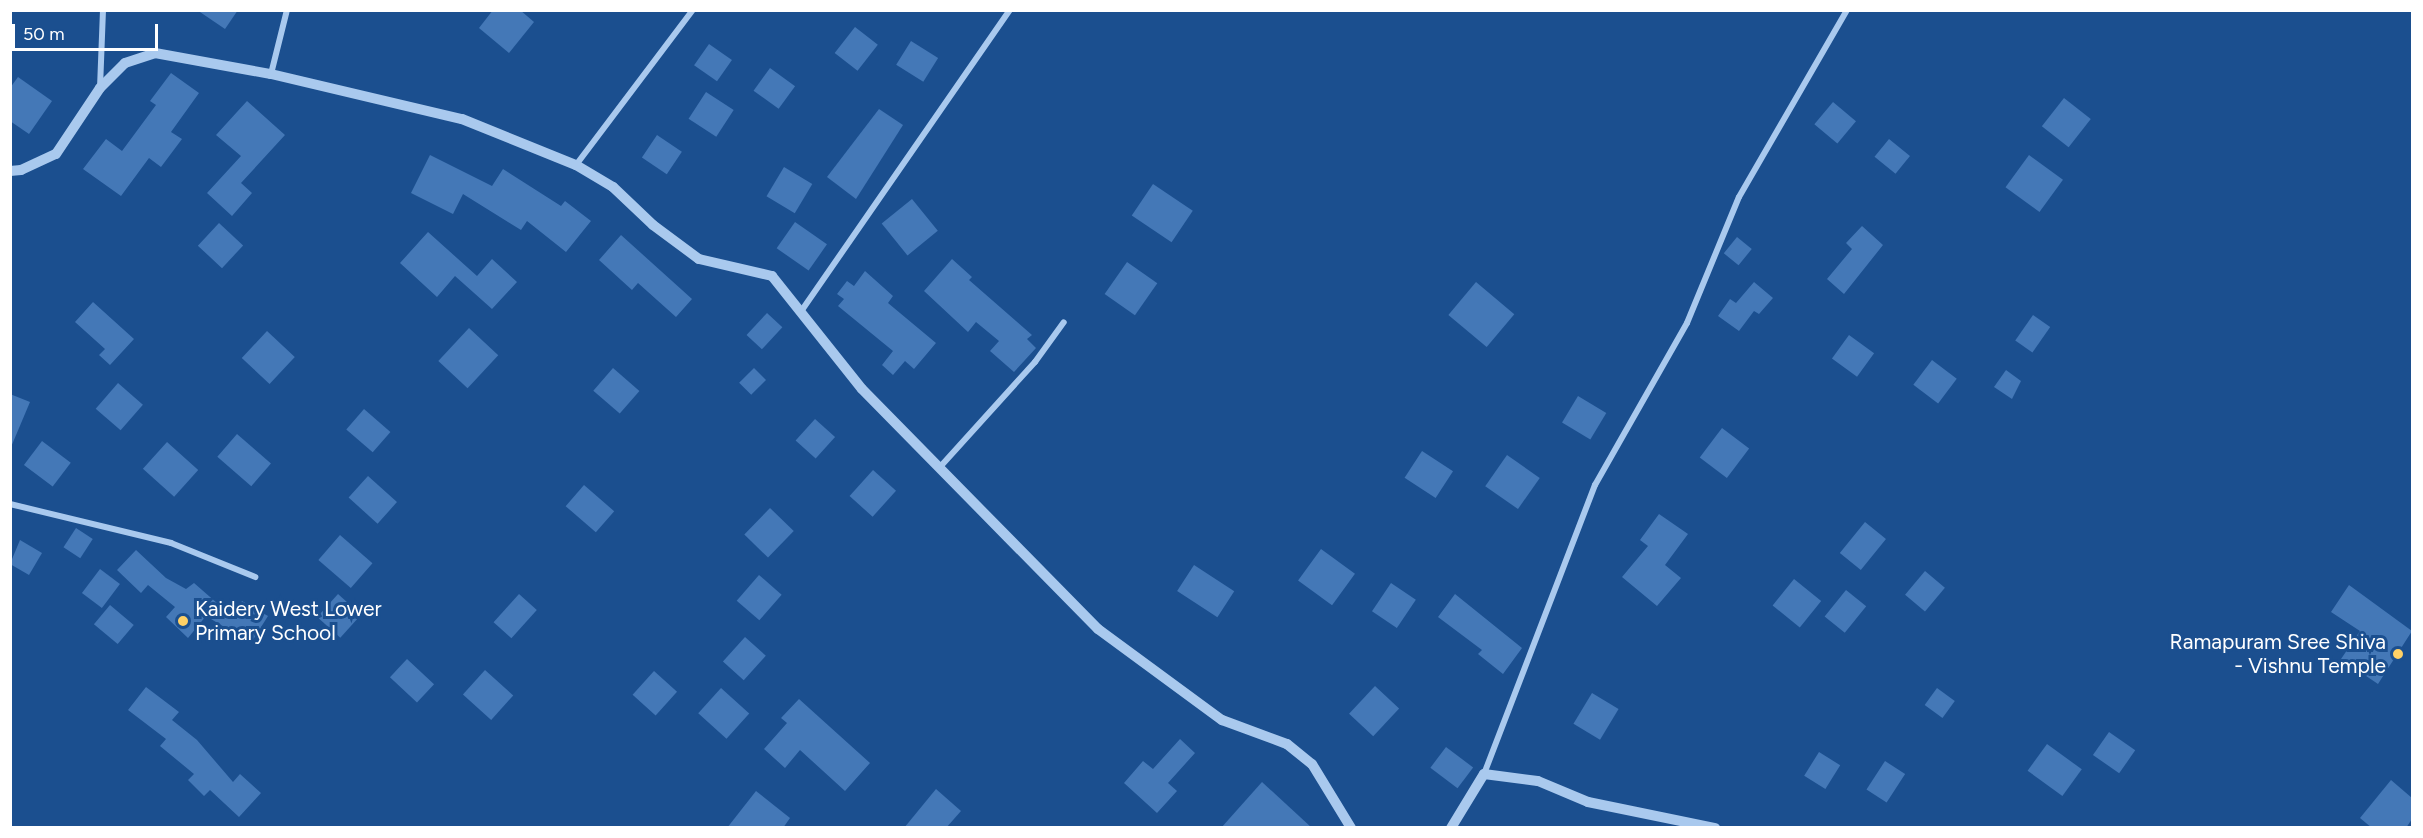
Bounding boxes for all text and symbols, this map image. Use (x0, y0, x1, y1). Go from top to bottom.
scale bar (15, 12, 160, 50)
text: 50 m (23, 23, 65, 45)
place label: Kaidery West Lower Primary School (195, 596, 382, 646)
marker: Kaidery West Lower Primary School (176, 614, 190, 628)
place label: Ramapuram Sree Shiva - Vishnu Temple (2170, 629, 2386, 679)
marker: Ramapuram Sree Shiva - Vishnu Temple (2391, 647, 2405, 661)

